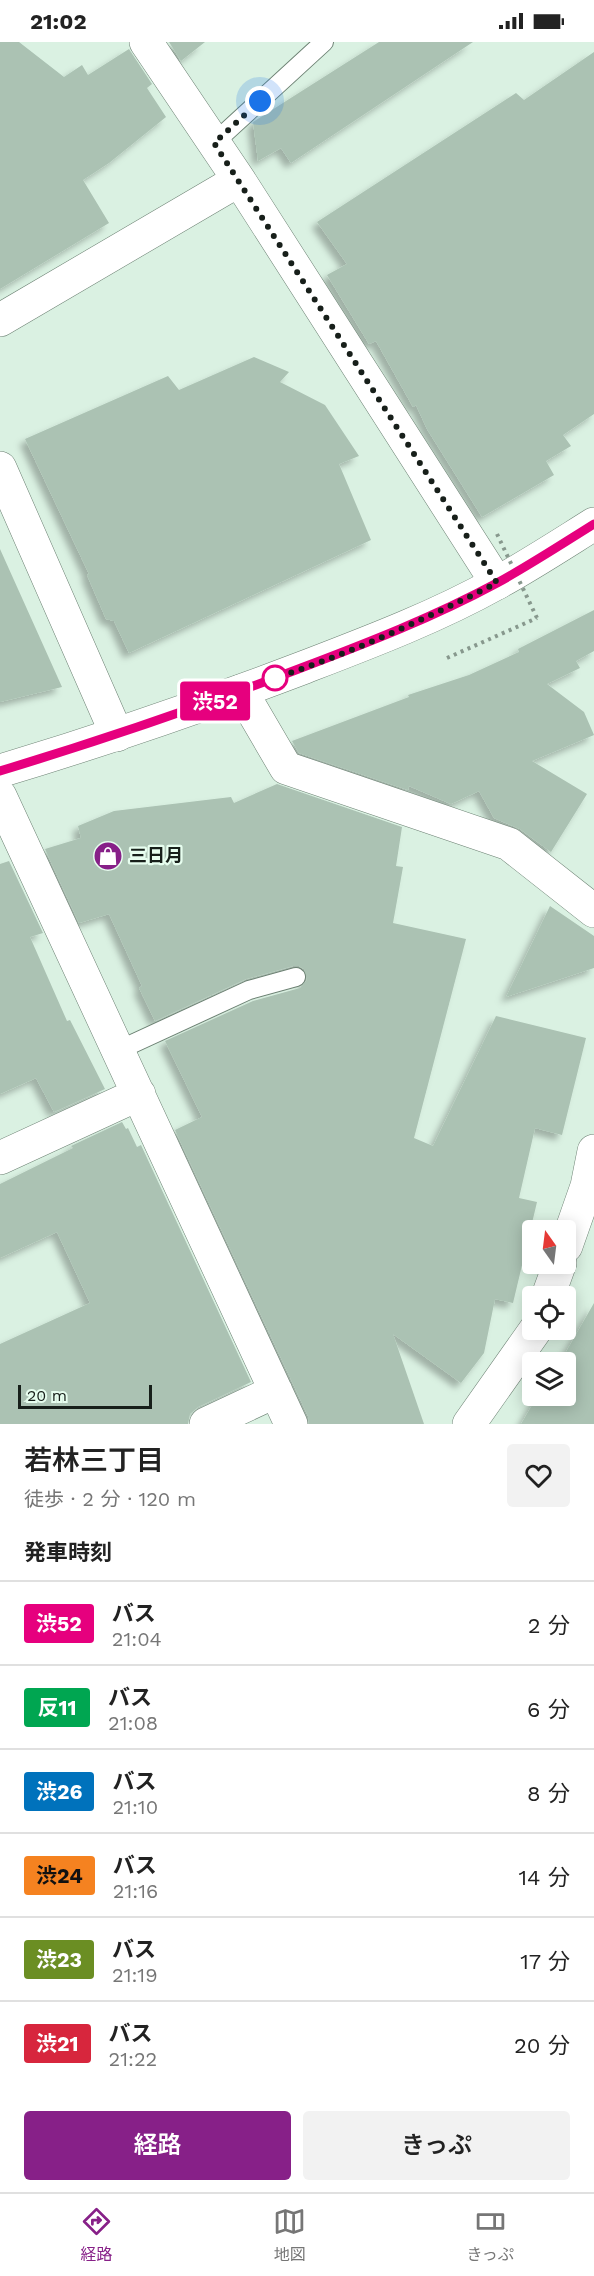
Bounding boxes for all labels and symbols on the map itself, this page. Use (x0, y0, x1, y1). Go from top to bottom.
your location (245, 86, 275, 116)
unlabelled marker (262, 665, 288, 691)
line badge: 渋52 (180, 682, 250, 720)
shop icon: 三日月 (92, 840, 124, 872)
place label: 三日月 (129, 845, 183, 866)
north arrow (522, 1220, 576, 1274)
scale bar (18, 1382, 152, 1410)

